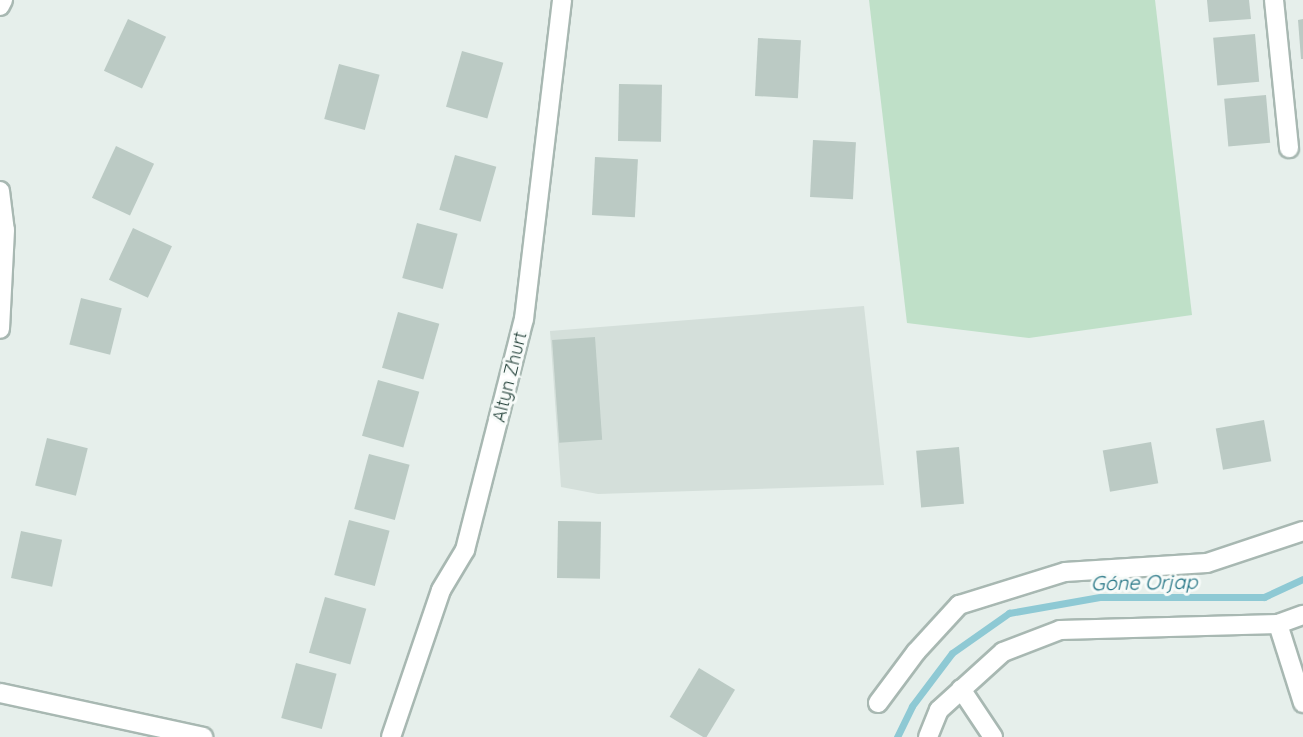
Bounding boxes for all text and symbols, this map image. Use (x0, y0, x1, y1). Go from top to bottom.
street label: Altyn Zhurt (488, 330, 532, 424)
water label: Góne Orjap (1090, 569, 1198, 595)

